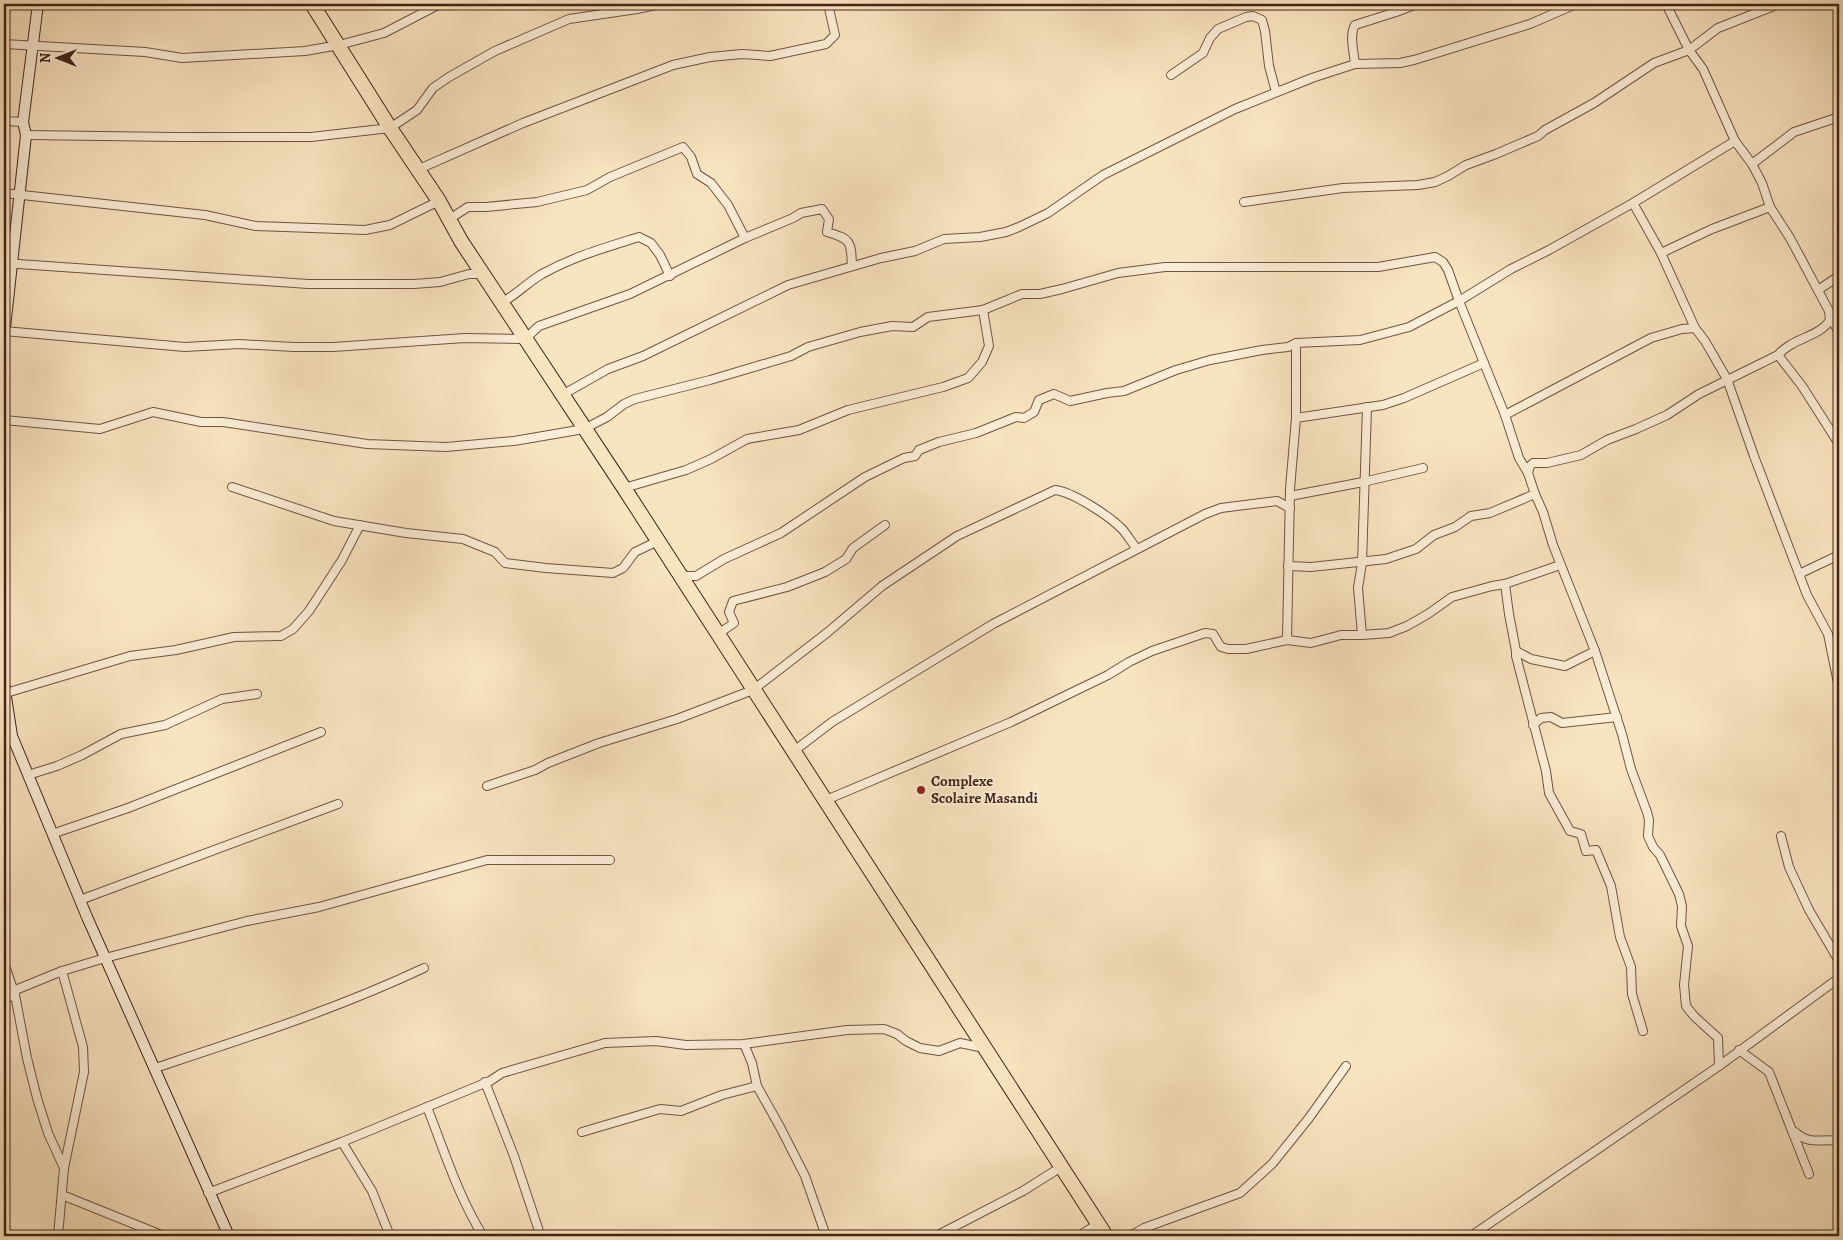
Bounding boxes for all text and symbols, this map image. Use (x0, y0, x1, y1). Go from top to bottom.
north arrow (32, 32, 82, 82)
text: N (36, 53, 55, 63)
place label: Complexe Scolaire Masandi (931, 771, 1039, 808)
marker: Complexe Scolaire Masandi (915, 784, 927, 796)

